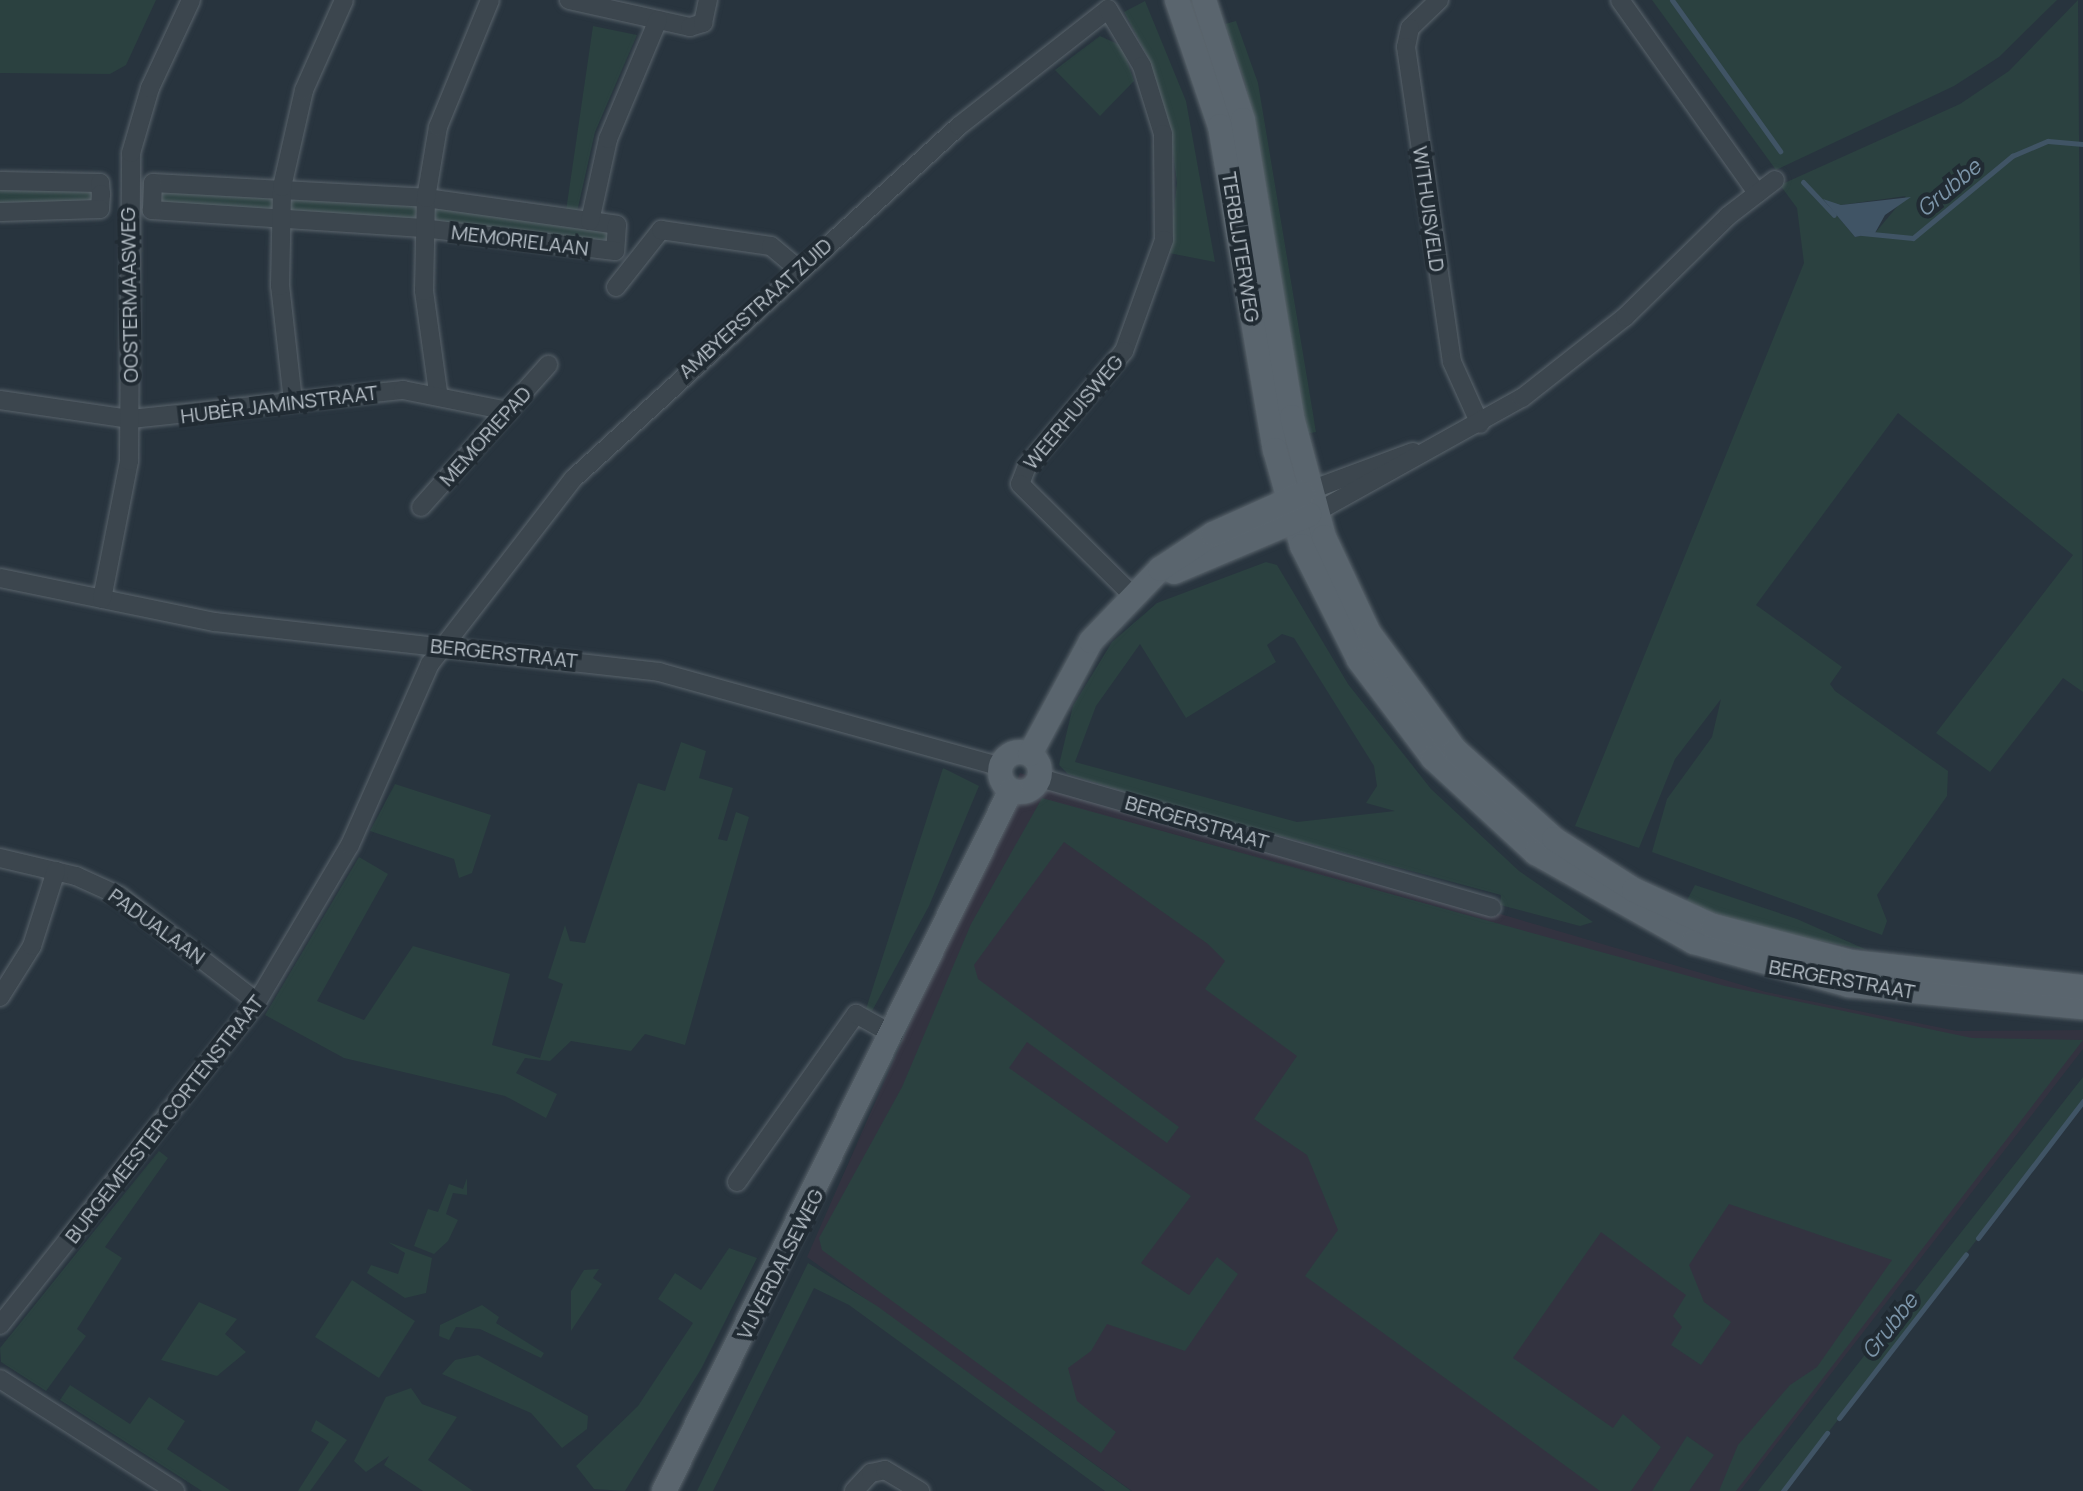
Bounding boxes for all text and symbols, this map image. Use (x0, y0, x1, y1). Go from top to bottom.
street label: WITHUISVELD (1408, 145, 1450, 273)
water label: Grubbe (1912, 154, 1986, 222)
street label: TERBLIJTERWEG (1217, 170, 1265, 324)
street label: OOSTERMAASWEG (115, 207, 143, 383)
street label: MEMORIELAAN (450, 220, 590, 260)
street label: AMBYERSTRAAT ZUID (673, 233, 837, 383)
street label: WEERHUISWEG (1018, 350, 1128, 474)
street label: HUBÈR JAMINSTRAAT (179, 380, 379, 428)
street label: MEMORIEPAD (434, 381, 536, 491)
street label: BERGERSTRAAT (429, 633, 579, 673)
street label: BERGERSTRAAT (1123, 790, 1271, 854)
street label: PADUALAAN (104, 883, 210, 969)
street label: BERGERSTRAAT (1767, 954, 1917, 1004)
street label: BURGEMEESTER CORTENSTRAAT (60, 990, 268, 1248)
street label: VIJVERDALSEWEG (732, 1185, 828, 1343)
water label: Grubbe (1856, 1288, 1924, 1364)

